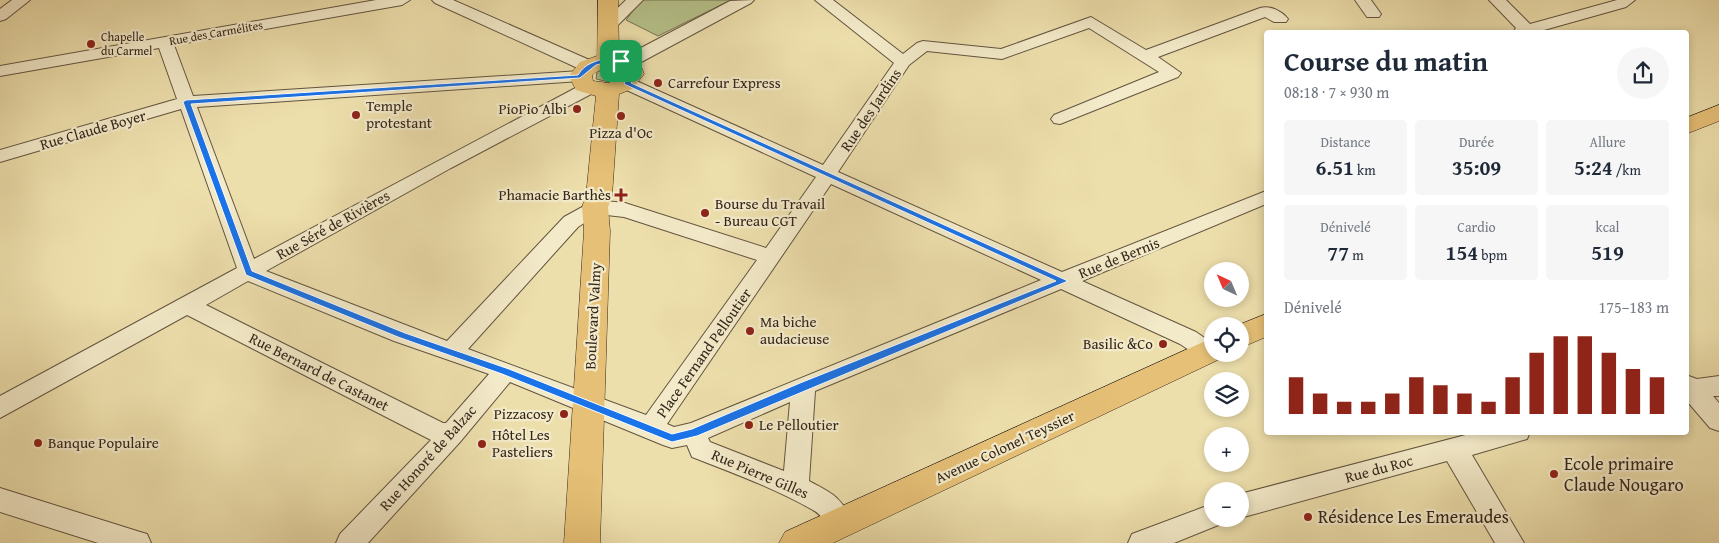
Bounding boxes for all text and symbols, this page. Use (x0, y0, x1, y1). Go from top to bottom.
street label: Rue des Carmélites (168, 16, 264, 49)
place label: Chapelle du Carmel (101, 28, 153, 59)
marker: Chapelle du Carmel (85, 38, 97, 50)
pin (600, 40, 642, 82)
text: Course du matin (1284, 40, 1488, 81)
icon: arrive (607, 47, 635, 75)
button: share (1617, 47, 1669, 99)
street label: Rue des Jardins (835, 64, 906, 155)
place label: Carrefour Express (668, 72, 781, 93)
marker: Carrefour Express (652, 77, 664, 89)
text: 08:18 · 7 × 930 m (1284, 80, 1389, 104)
place label: Temple protestant (366, 95, 433, 133)
place label: PioPio Albi (499, 98, 567, 119)
marker: PioPio Albi (571, 103, 583, 115)
street label: Rue Claude Boyer (37, 104, 148, 155)
marker: Temple protestant (350, 109, 362, 121)
marker: Pizza d'Oc (615, 110, 627, 122)
place label: Pizza d'Oc (589, 122, 653, 143)
text: Distance (1320, 132, 1371, 152)
text: Durée (1459, 132, 1494, 152)
text: Allure (1589, 132, 1626, 152)
text: 6.51 (1315, 152, 1354, 183)
text: 35:09 (1452, 152, 1501, 183)
text: 5:24 (1574, 152, 1613, 183)
text: km (1354, 160, 1376, 180)
text: /km (1613, 160, 1641, 180)
place label: Phamacie Barthès (498, 184, 611, 205)
street label: Rue Séré de Rivières (272, 185, 393, 264)
marker: Phamacie Barthès (615, 189, 627, 201)
place label: Bourse du Travail - Bureau CGT (715, 193, 825, 231)
marker: Bourse du Travail - Bureau CGT (699, 207, 711, 219)
text: Dénivelé (1320, 217, 1371, 237)
text: Cardio (1457, 217, 1496, 237)
text: kcal (1596, 217, 1619, 237)
street label: Rue de Bernis (1075, 232, 1163, 283)
text: 77 (1327, 237, 1349, 268)
text: 154 (1446, 237, 1478, 268)
text: 519 (1591, 237, 1624, 268)
text: m (1349, 245, 1364, 265)
text: bpm (1478, 245, 1507, 265)
street label: Boulevard Valmy (579, 261, 606, 370)
north arrow (1204, 262, 1249, 308)
map controls (1204, 262, 1249, 527)
street label: Place Fernand Pelloutier (651, 284, 756, 422)
text: Dénivelé (1284, 295, 1342, 319)
text: 175–183 m (1599, 295, 1669, 319)
place label: Ma biche audacieuse (760, 311, 829, 349)
button: locate (1204, 317, 1249, 362)
marker: Ma biche audacieuse (744, 325, 756, 337)
street label: Rue Bernard de Castanet (246, 327, 393, 416)
place label: Basilic &Co (1083, 333, 1153, 354)
marker: Basilic &Co (1157, 338, 1169, 350)
button: layers (1204, 372, 1249, 417)
street label: Rue Honoré de Balzac (374, 400, 481, 515)
place label: Pizzacosy (494, 403, 555, 424)
street label: Avenue Colonel Teyssier (932, 405, 1078, 488)
marker: Pizzacosy (558, 408, 570, 420)
place label: Le Pelloutier (759, 414, 839, 435)
marker: Le Pelloutier (743, 419, 755, 431)
place label: Hôtel Les Pasteliers (492, 424, 553, 462)
button: + (1204, 427, 1249, 472)
place label: Banque Populaire (48, 432, 159, 453)
marker: Banque Populaire (32, 437, 44, 449)
marker: Hôtel Les Pasteliers (476, 438, 488, 450)
street label: Rue Pierre Gilles (709, 444, 812, 503)
street label: Rue du Roc (1343, 449, 1415, 488)
place label: Ecole primaire Claude Nougaro (1564, 450, 1684, 498)
marker: Ecole primaire Claude Nougaro (1548, 468, 1560, 480)
button: − (1204, 482, 1249, 527)
place label: Résidence Les Emeraudes (1318, 503, 1509, 530)
marker: Résidence Les Emeraudes (1302, 511, 1314, 523)

